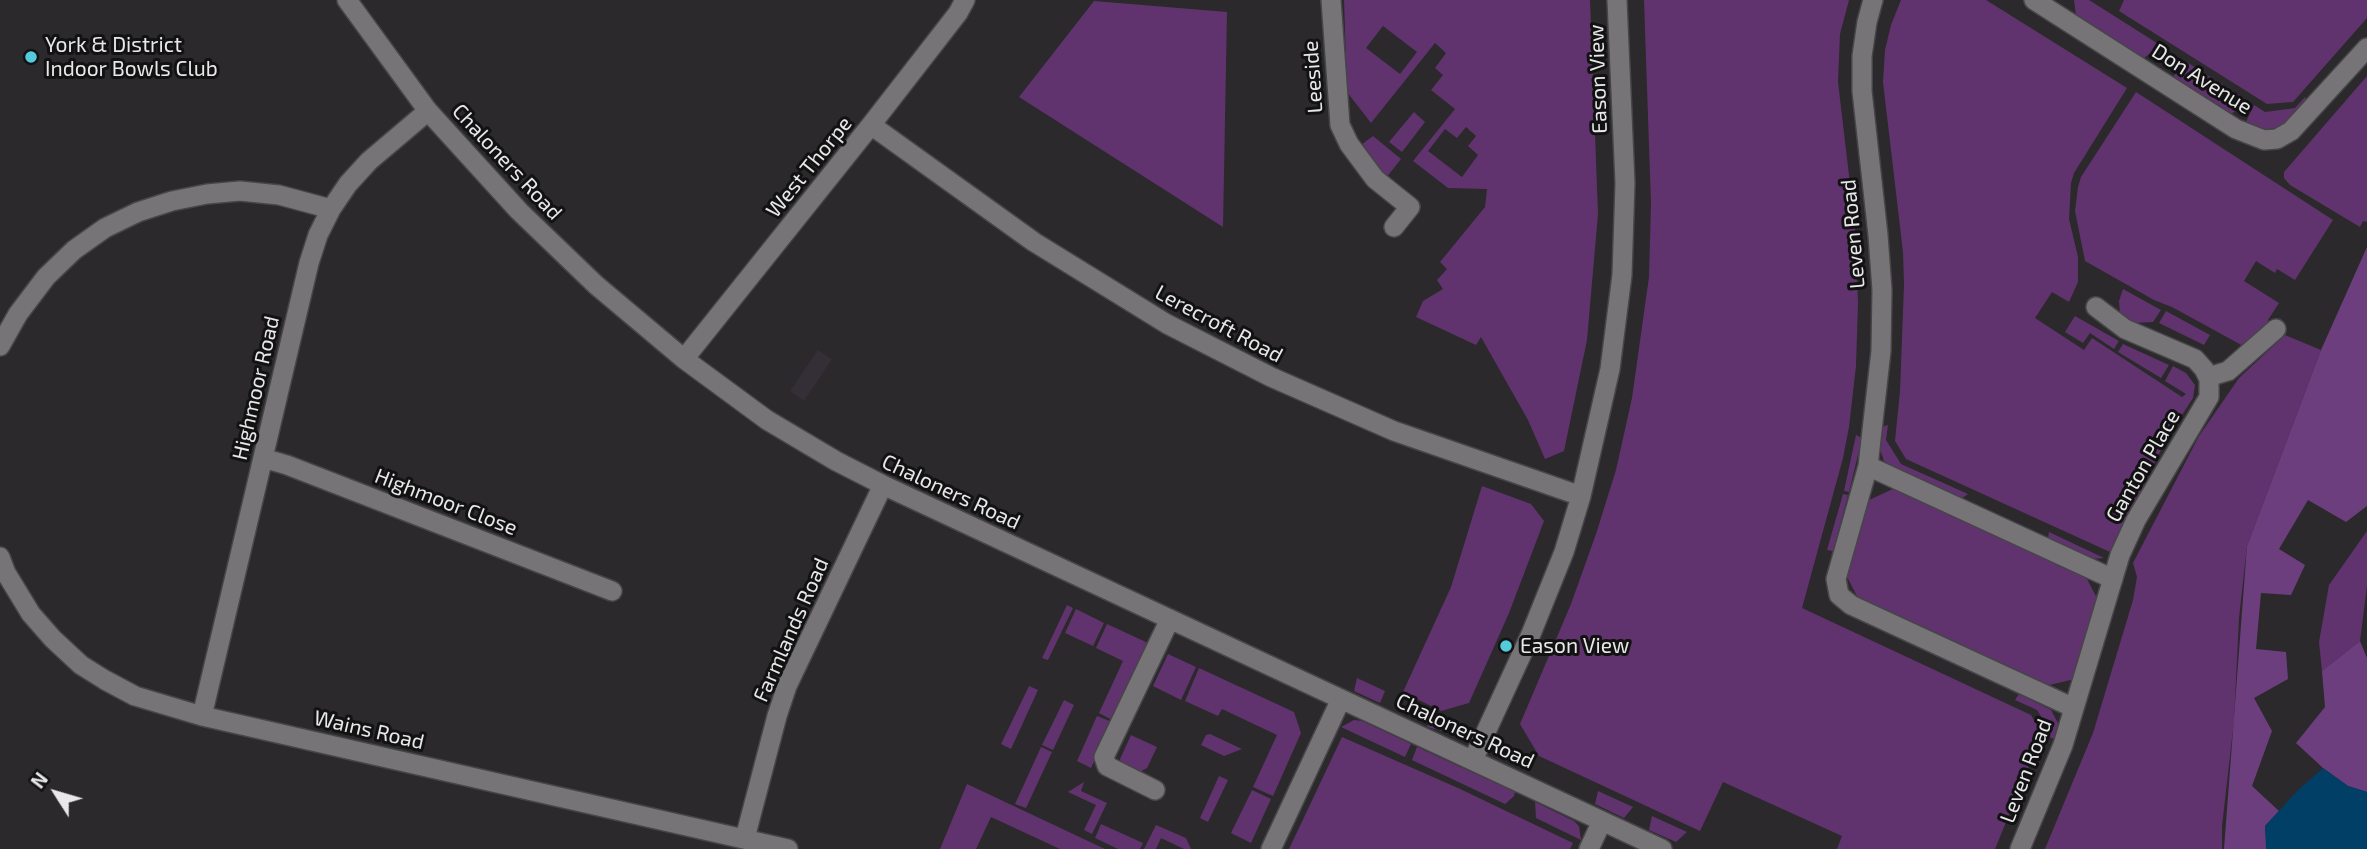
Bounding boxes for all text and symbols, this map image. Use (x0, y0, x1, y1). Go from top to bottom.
street label: Eason View (1583, 24, 1613, 134)
place label: York & District Indoor Bowls Club (45, 32, 218, 82)
street label: Don Avenue (2147, 38, 2257, 120)
street label: Leeside (1298, 40, 1328, 114)
marker: York & District Indoor Bowls Club (23, 49, 39, 65)
street label: Chaloners Road (447, 99, 567, 225)
street label: West Thorpe (761, 112, 857, 222)
street label: Leven Road (1836, 178, 1870, 290)
street label: Lerecroft Road (1151, 280, 1287, 368)
street label: Highmoor Road (227, 314, 285, 462)
street label: Ganton Place (2101, 405, 2185, 527)
street label: Chaloners Road (878, 449, 1024, 535)
street label: Highmoor Close (371, 463, 521, 541)
street label: Farmlands Road (748, 554, 834, 706)
place label: Eason View (1520, 633, 1629, 659)
marker: Eason View (1498, 638, 1514, 654)
street label: Chaloners Road (1392, 688, 1538, 774)
street label: Wains Road (311, 705, 427, 755)
street label: Leven Road (1995, 715, 2057, 827)
north arrow (21, 758, 91, 828)
text: N (26, 768, 52, 792)

